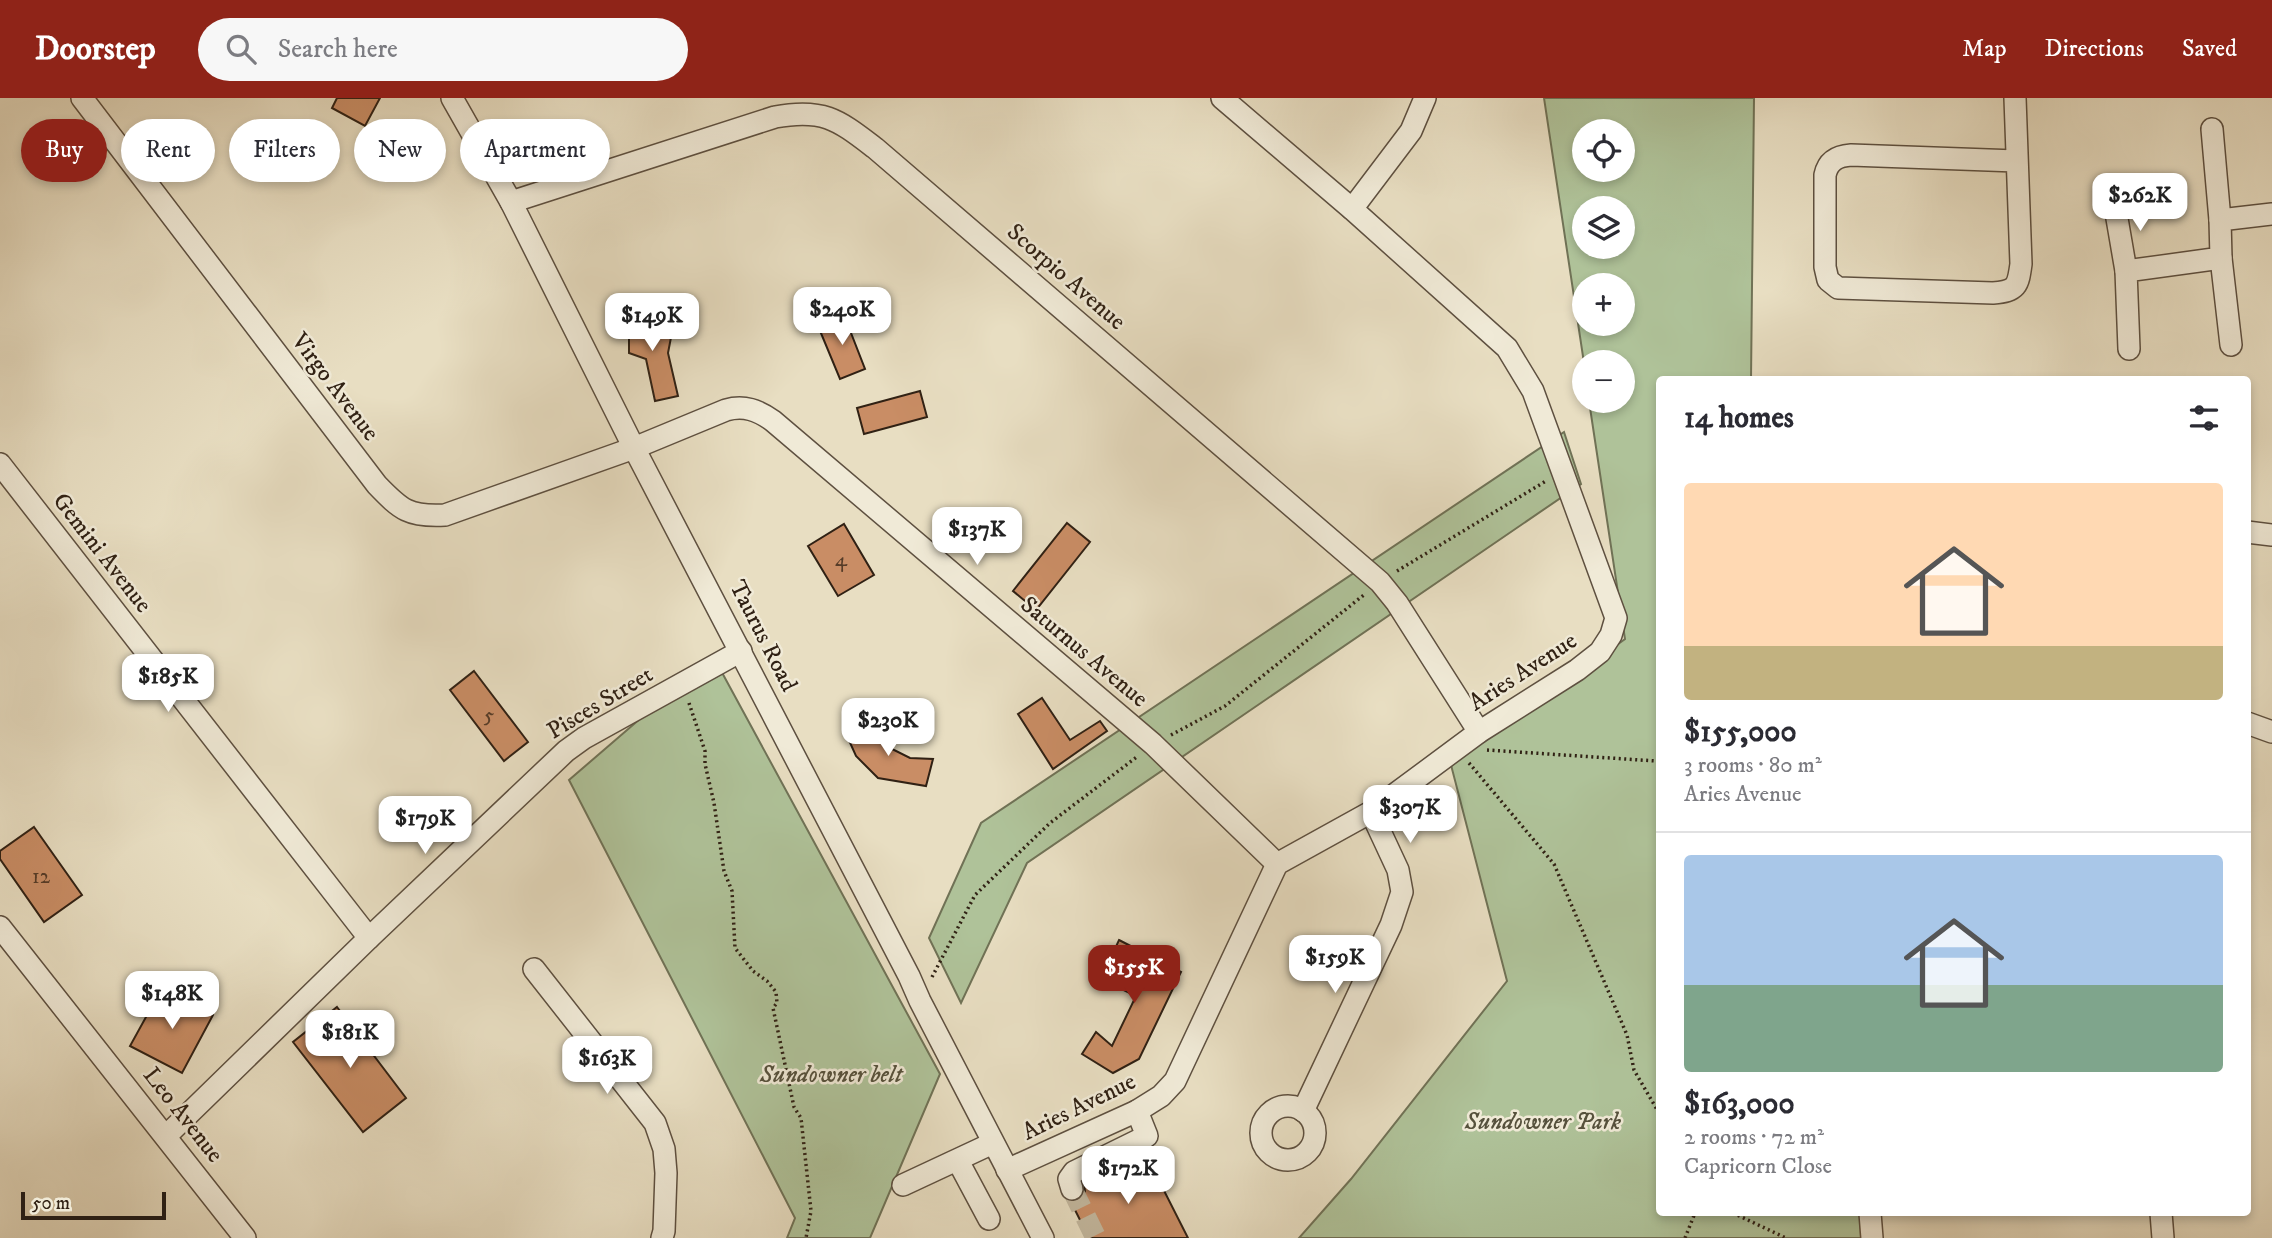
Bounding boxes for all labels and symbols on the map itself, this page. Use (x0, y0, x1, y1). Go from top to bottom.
pin: $262K (2091, 174, 2189, 233)
street label: Scorpio Avenue (1000, 217, 1132, 337)
pin: $240K (793, 288, 891, 347)
pin: $149K (603, 294, 701, 353)
street label: Virgo Avenue (284, 326, 385, 447)
street label: Gemini Avenue (46, 487, 158, 619)
pin: $137K (928, 508, 1026, 567)
house number: 4 (835, 547, 848, 573)
street label: Taurus Road (722, 575, 804, 697)
street label: Saturnus Avenue (1014, 590, 1154, 714)
street label: Aries Avenue (1463, 626, 1583, 718)
pin: $185K (119, 654, 217, 714)
street label: Pisces Street (542, 660, 659, 746)
pin: $230K (839, 698, 937, 758)
house number: 5 (484, 703, 494, 729)
pin: $307K (1361, 786, 1459, 845)
pin: $179K (376, 796, 474, 856)
house number: 12 (32, 864, 51, 890)
pin: $159K (1286, 936, 1384, 995)
pin: $155K (1085, 946, 1183, 1005)
pin: $148K (123, 972, 221, 1031)
pin: $181K (301, 1010, 399, 1070)
pin: $163K (558, 1037, 656, 1096)
park label: Sundowner belt (759, 1060, 904, 1090)
street label: Leo Avenue (136, 1061, 230, 1169)
street label: Aries Avenue (1017, 1067, 1141, 1147)
park label: Sundowner Park (1464, 1107, 1621, 1137)
pin: $172K (1079, 1146, 1177, 1206)
scale bar (21, 1189, 166, 1221)

